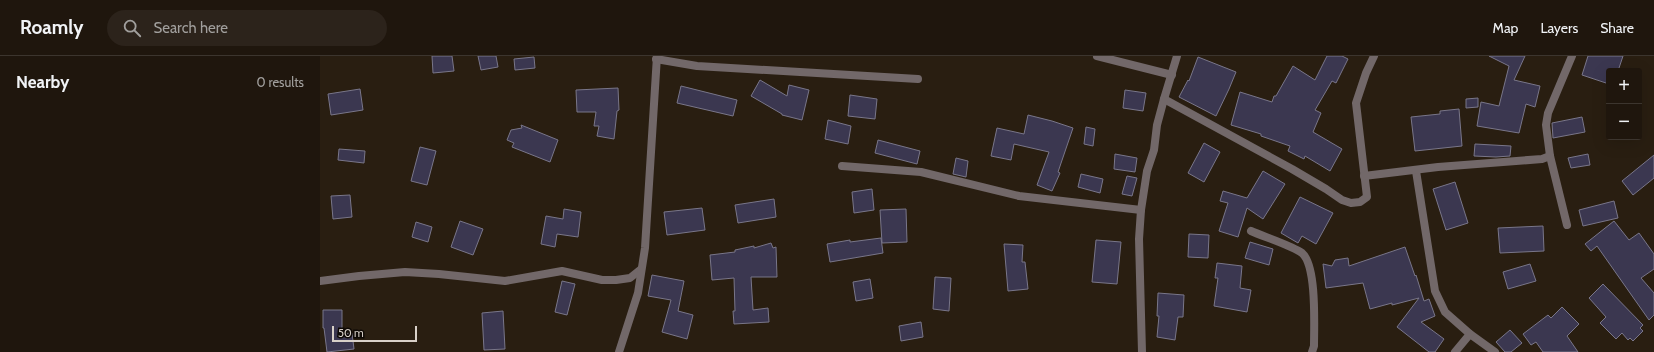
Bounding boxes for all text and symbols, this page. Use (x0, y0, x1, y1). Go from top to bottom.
search box (107, 10, 387, 46)
text: Roamly (20, 16, 83, 39)
icon: search (121, 17, 143, 39)
text: Search here (153, 19, 228, 37)
text: Map (1493, 19, 1518, 37)
text: Layers (1540, 19, 1578, 37)
text: Share (1600, 19, 1634, 37)
map controls (1606, 68, 1642, 140)
button: + (1606, 68, 1642, 104)
text: Nearby (16, 72, 69, 92)
text: 0 results (256, 74, 304, 90)
button: − (1606, 104, 1642, 140)
scale bar (332, 324, 417, 343)
text: 50 m (338, 326, 364, 340)

